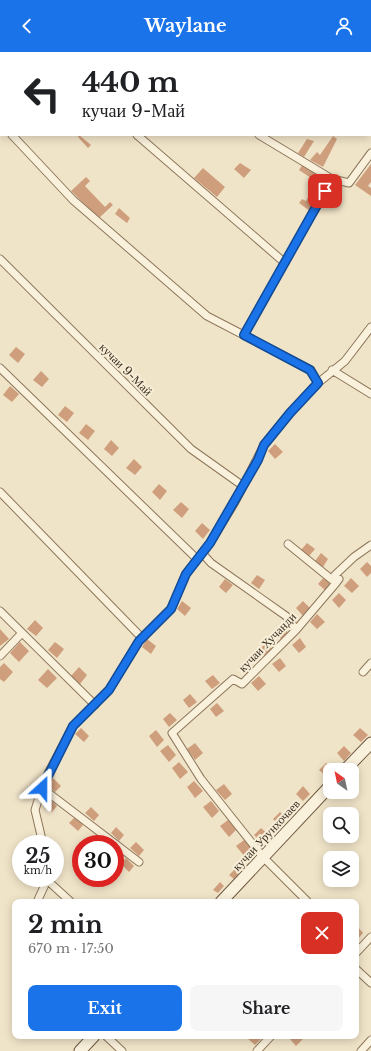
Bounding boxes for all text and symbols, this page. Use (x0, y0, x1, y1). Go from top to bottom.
icon: back (16, 15, 38, 37)
text: Waylane (144, 15, 227, 37)
icon: person (333, 15, 355, 37)
text: 440 m (82, 65, 179, 100)
icon: left (16, 68, 68, 120)
text: кучаи 9-Май (82, 100, 185, 122)
pin (308, 174, 342, 208)
icon: arrive (314, 180, 336, 202)
street label: кучаи 9-Май (96, 339, 156, 399)
street label: кучаи Хучанди (235, 609, 299, 675)
north arrow (323, 763, 359, 799)
map controls (323, 763, 359, 887)
position arrow (21, 767, 63, 809)
street label: кучаи Урунхочаев (229, 796, 303, 874)
button: search (323, 807, 359, 843)
speed limit sign: 30 (72, 835, 124, 887)
text: 25 (26, 844, 50, 868)
button: layers (323, 851, 359, 887)
text: km/h (24, 864, 52, 877)
text: 2 min (28, 910, 103, 939)
button: close (301, 912, 343, 954)
text: 670 m · 17:50 (28, 940, 114, 957)
button: Exit (28, 985, 182, 1031)
button: Share (190, 985, 343, 1031)

